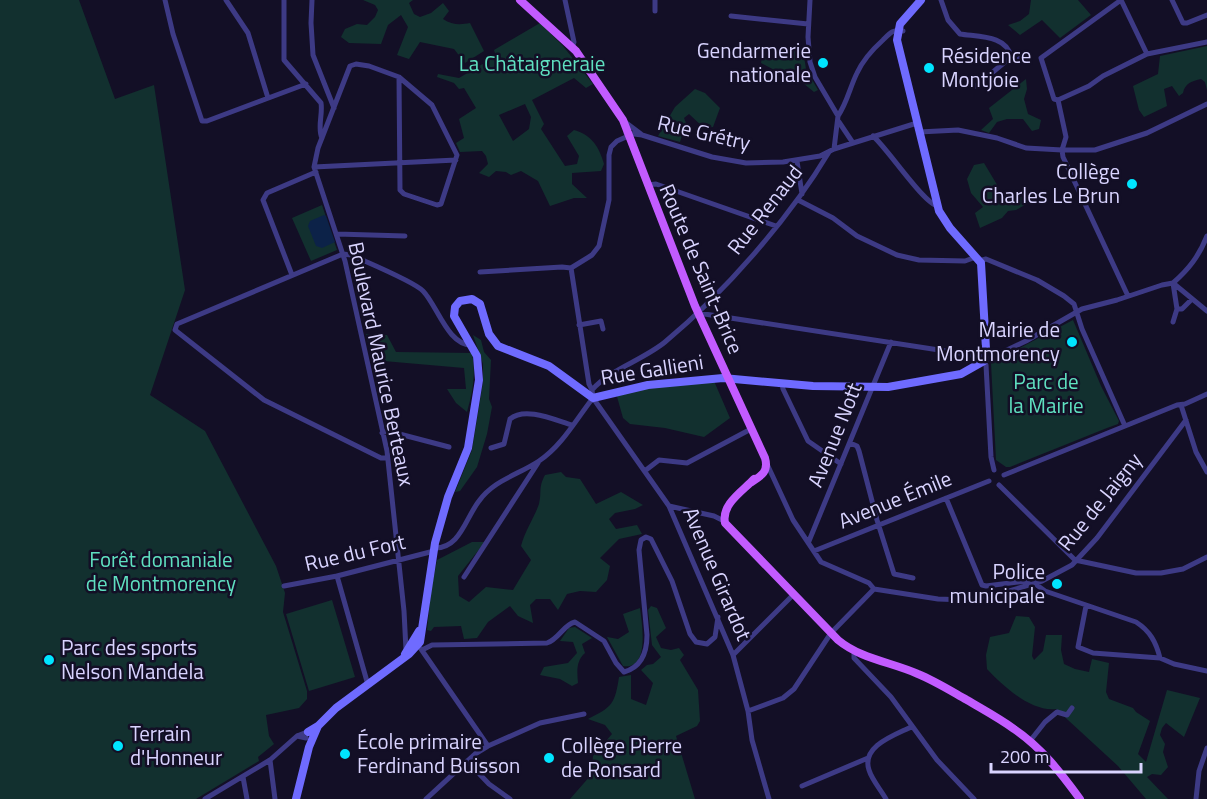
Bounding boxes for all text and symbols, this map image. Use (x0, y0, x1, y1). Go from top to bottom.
place label: Gendarmerie nationale (697, 34, 811, 90)
place label: Résidence Montjoie (941, 39, 1031, 95)
park label: La Châtaigneraie (459, 47, 605, 79)
marker: Gendarmerie nationale (816, 56, 830, 70)
marker: Résidence Montjoie (922, 61, 936, 75)
street label: Rue Grétry (655, 106, 754, 158)
place label: Collège Charles Le Brun (982, 155, 1120, 211)
street label: Rue Renaud (719, 158, 810, 261)
marker: Collège Charles Le Brun (1125, 177, 1139, 191)
street label: Route de Saint-Brice (652, 179, 752, 359)
street label: Boulevard Maurice Berteaux (340, 239, 424, 489)
place label: Mairie de Montmorency (936, 313, 1060, 369)
marker: Mairie de Montmorency (1065, 335, 1079, 349)
street label: Rue Gallieni (598, 345, 705, 393)
park label: Parc de la Mairie (1008, 365, 1084, 421)
street label: Avenue Nott (799, 377, 870, 492)
street label: Rue de Jaigny (1049, 445, 1149, 558)
street label: Avenue Émile (833, 462, 956, 536)
street label: Avenue Girardot (675, 502, 761, 646)
street label: Rue du Fort (301, 525, 409, 579)
park label: Forêt domaniale de Montmorency (86, 543, 236, 599)
place label: Police municipale (950, 555, 1045, 611)
marker: Police municipale (1050, 577, 1064, 591)
place label: Parc des sports Nelson Mandela (61, 631, 204, 687)
marker: Parc des sports Nelson Mandela (42, 653, 56, 667)
place label: Terrain d'Honneur (130, 717, 222, 773)
place label: École primaire Ferdinand Buisson (357, 725, 520, 781)
place label: Collège Pierre de Ronsard (561, 729, 682, 785)
scale bar (991, 736, 1141, 774)
marker: Terrain d'Honneur (111, 739, 125, 753)
text: 200 m (1000, 743, 1049, 770)
marker: École primaire Ferdinand Buisson (338, 747, 352, 761)
marker: Collège Pierre de Ronsard (542, 751, 556, 765)

